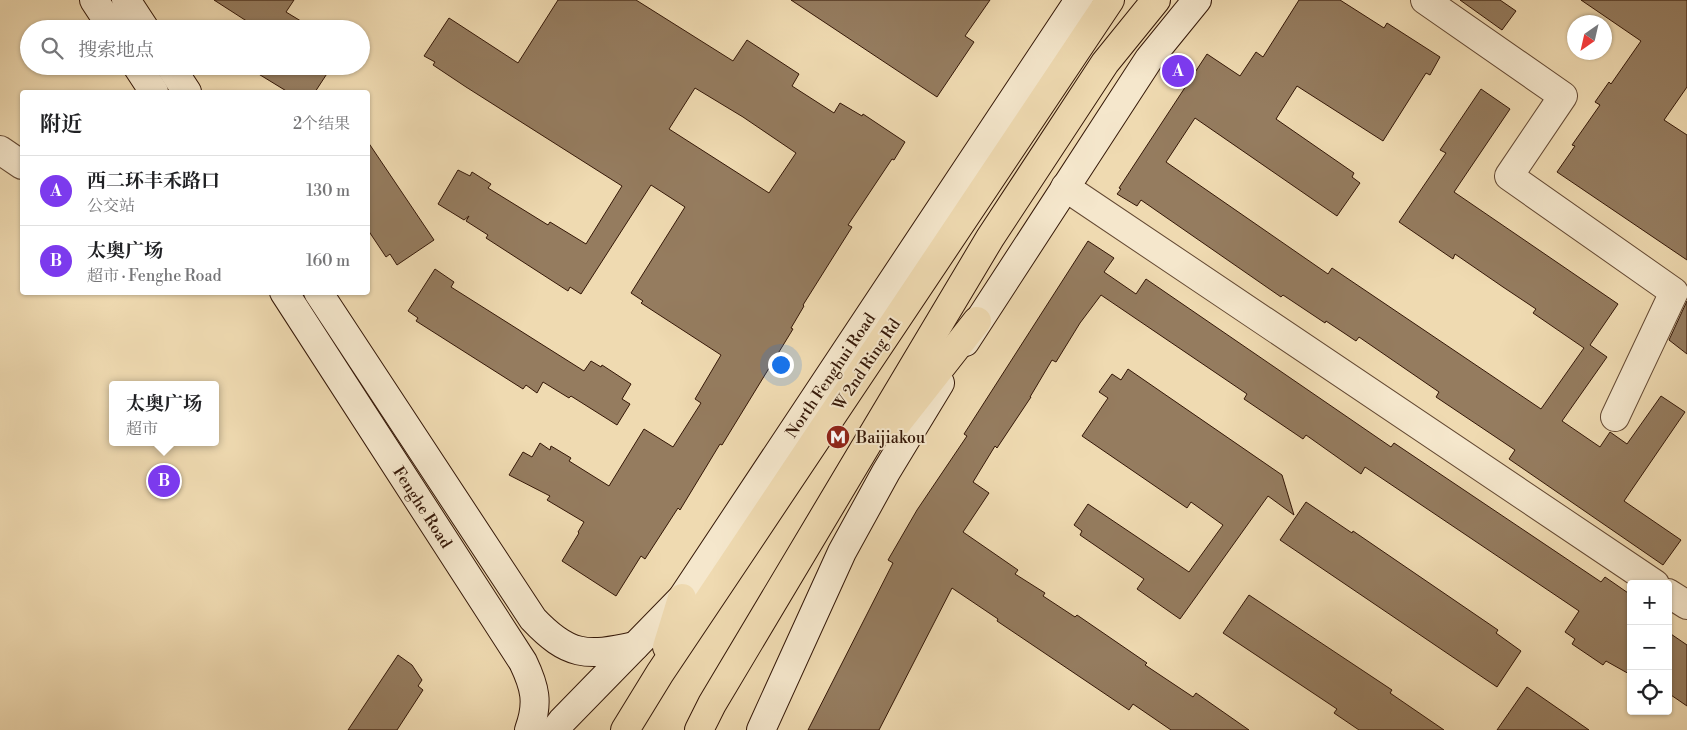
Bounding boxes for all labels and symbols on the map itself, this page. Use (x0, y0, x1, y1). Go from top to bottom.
north arrow (1567, 15, 1612, 60)
pin: A (1162, 52, 1194, 90)
street label: North Fenghui Road (782, 309, 880, 442)
street label: W 2nd Ring Rd (828, 315, 905, 415)
your location (768, 352, 794, 378)
metro station icon: Baijiakou (825, 424, 851, 450)
place label: Baijiakou (855, 428, 925, 448)
pin: B (148, 462, 180, 500)
street label: Fenghe Road (388, 463, 456, 552)

